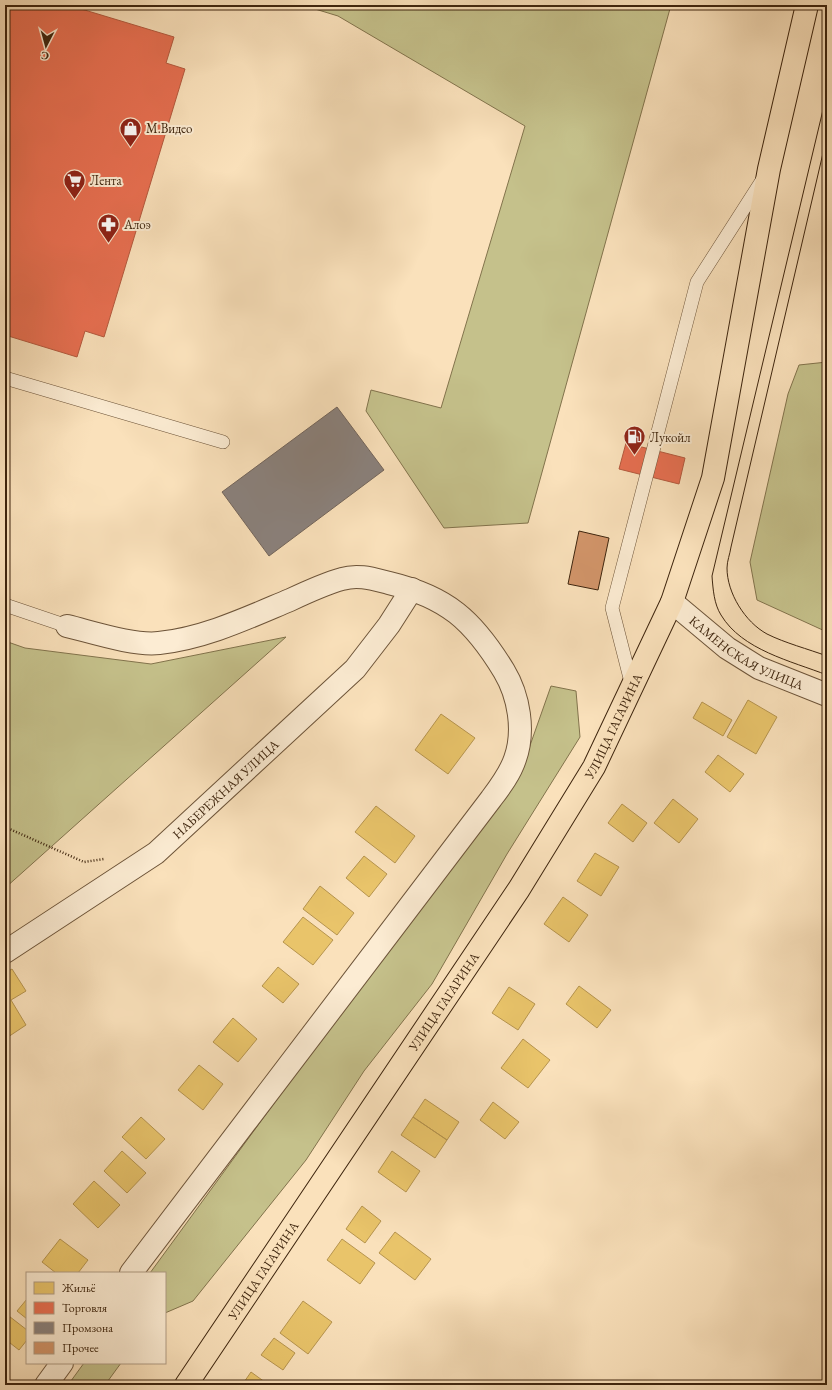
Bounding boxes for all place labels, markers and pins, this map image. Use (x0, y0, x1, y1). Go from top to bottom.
shop icon: М.Видео (118, 115, 144, 148)
place label: М.Видео (146, 120, 193, 137)
supermarket icon: Лента (62, 167, 88, 200)
place label: Лента (90, 172, 122, 189)
pharmacy icon: Алоэ (95, 211, 121, 244)
place label: Алоэ (123, 216, 151, 233)
fuel station icon: Лукойл (622, 424, 648, 457)
place label: Лукойл (650, 429, 690, 446)

